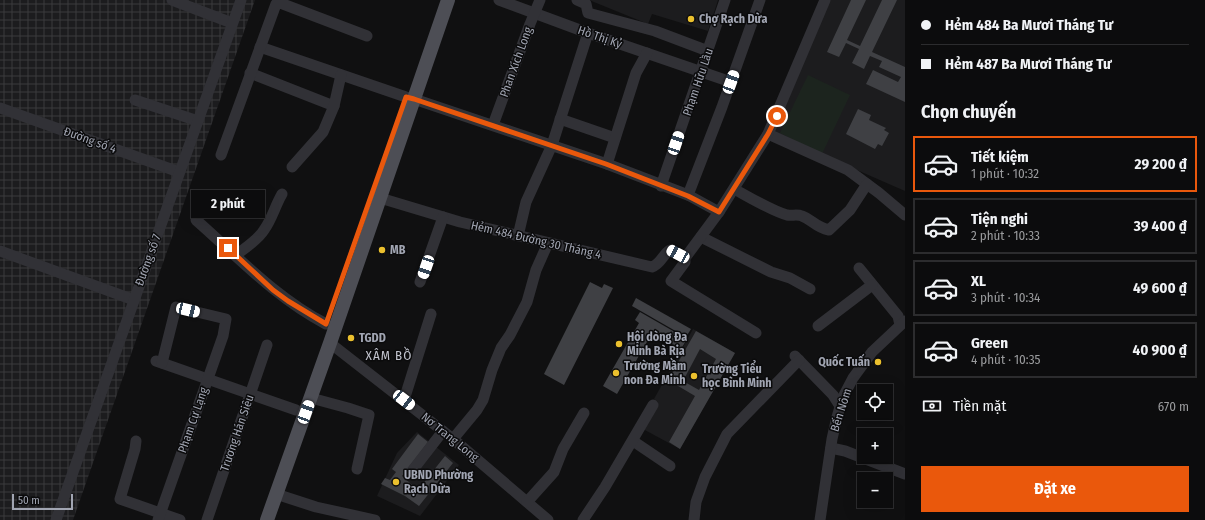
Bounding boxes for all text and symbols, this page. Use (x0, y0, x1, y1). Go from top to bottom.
place label: Chợ Rạch Dừa (699, 12, 767, 26)
marker: Chợ Rạch Dừa (686, 14, 696, 24)
text: Hẻm 484 Ba Mươi Tháng Tư (945, 16, 1113, 34)
street label: Hồ Thị Kỷ (576, 22, 625, 51)
street label: Phan Xích Long (497, 25, 535, 99)
street label: Phạm Hữu Lầu (679, 46, 716, 118)
text: Hẻm 487 Ba Mươi Tháng Tư (945, 55, 1112, 73)
car (721, 69, 741, 95)
text: Chọn chuyến (921, 101, 1016, 123)
route start (768, 107, 786, 125)
street label: Đường số 4 (62, 123, 119, 156)
car (666, 130, 686, 156)
icon: car (923, 146, 959, 182)
text: Tiết kiệm (971, 148, 1029, 166)
text: 29 200 ₫ (1135, 155, 1187, 173)
text: 1 phút · 10:32 (971, 166, 1039, 181)
callout: 2 phút (191, 190, 265, 218)
text: 2 phút (211, 196, 245, 211)
icon: car (923, 208, 959, 244)
text: Tiện nghi (971, 210, 1028, 228)
text: 39 400 ₫ (1134, 217, 1187, 235)
street label: Hẻm 484 Đường 30 Tháng 4 (469, 218, 603, 262)
text: 2 phút · 10:33 (971, 228, 1040, 243)
street label: Đường số 7 (131, 232, 164, 288)
route end (219, 239, 237, 257)
place label: MB (390, 243, 406, 257)
car (665, 243, 691, 265)
marker: MB (377, 245, 387, 255)
car (416, 254, 436, 280)
icon: car (923, 270, 959, 306)
text: XL (971, 272, 986, 290)
text: 49 600 ₫ (1133, 279, 1187, 297)
text: 3 phút · 10:34 (971, 290, 1040, 305)
car (175, 301, 201, 319)
place label: Hội dòng Đa Minh Bà Rịa (627, 330, 687, 358)
place label: TGDD (359, 331, 386, 345)
icon: car (923, 332, 959, 368)
marker: TGDD (346, 333, 356, 343)
text: Green (971, 334, 1008, 352)
marker: Hội dòng Đa Minh Bà Rịa (614, 339, 624, 349)
text: 40 900 ₫ (1132, 341, 1187, 359)
district label: XÂM BỒ (366, 346, 412, 363)
text: 4 phút · 10:35 (971, 352, 1041, 367)
place label: Quốc Tuấn (818, 353, 870, 369)
place label: Trường Mầm non Đa Minh (624, 357, 686, 387)
marker: Quốc Tuấn (873, 357, 883, 367)
place label: Trường Tiểu học Bình Minh (702, 360, 772, 390)
marker: Trường Mầm non Đa Minh (611, 368, 621, 378)
marker: Trường Tiểu học Bình Minh (689, 371, 699, 381)
map controls (857, 384, 893, 508)
button: locate (857, 384, 893, 420)
street label: Phạm Cự Lạng (175, 385, 211, 455)
street label: Bến Nôm (827, 386, 855, 433)
car (391, 388, 417, 412)
street label: Trương Hán Siêu (217, 393, 257, 473)
icon: cash (921, 395, 943, 417)
text: Tiền mặt (953, 397, 1006, 415)
car (296, 399, 316, 425)
text: 670 m (1158, 399, 1189, 414)
street label: Nơ Trang Long (419, 410, 482, 465)
button: + (857, 428, 893, 464)
button: Đặt xe (921, 466, 1189, 512)
place label: UBND Phường Rạch Dừa (404, 468, 473, 496)
button: − (857, 472, 893, 508)
marker: UBND Phường Rạch Dừa (391, 477, 401, 487)
scale bar (12, 492, 73, 511)
text: 50 m (18, 494, 40, 507)

